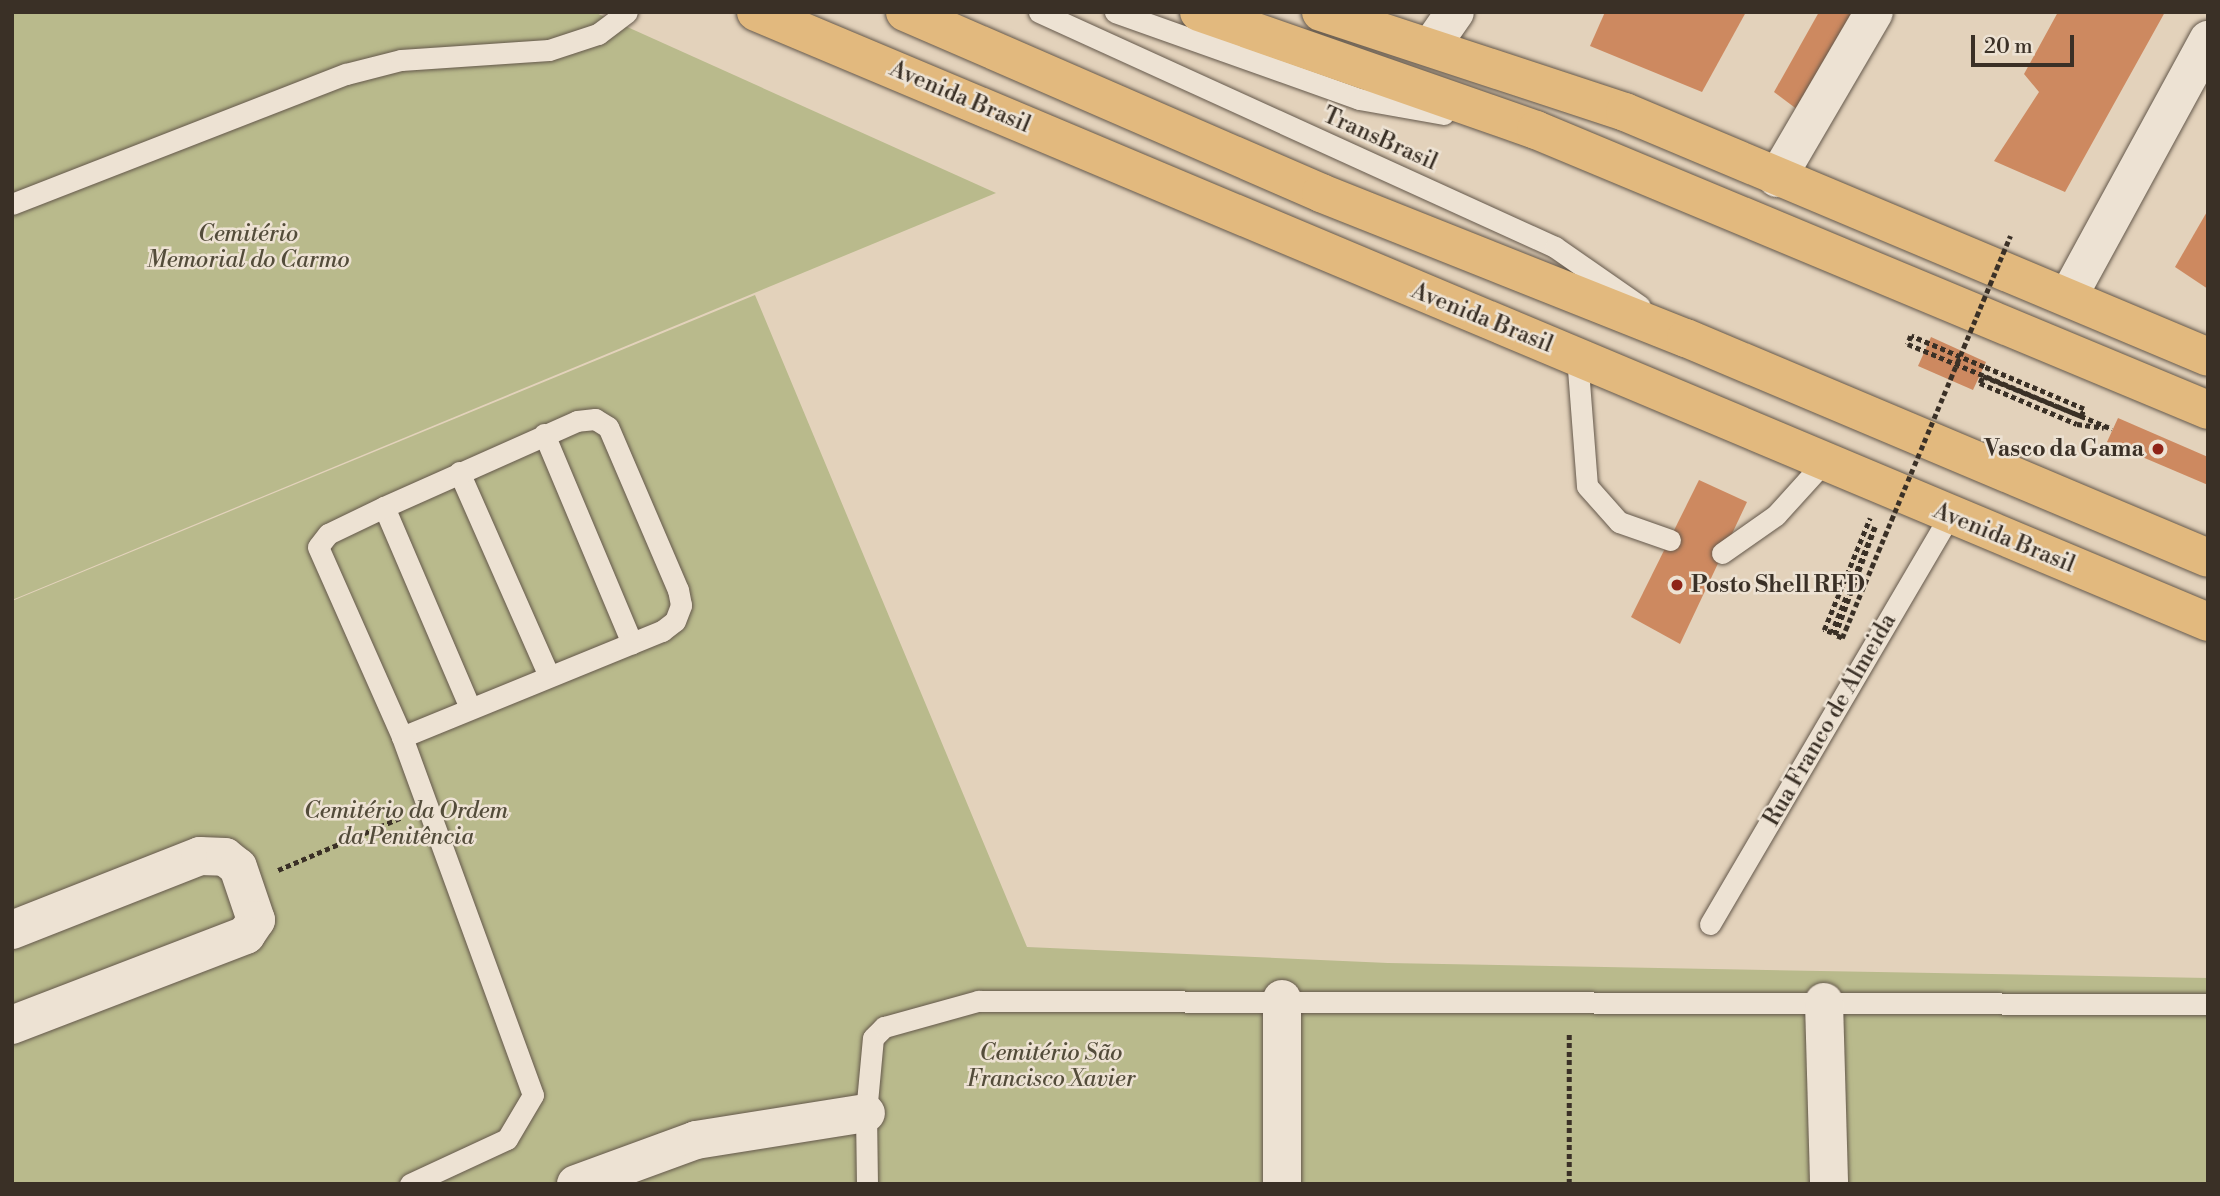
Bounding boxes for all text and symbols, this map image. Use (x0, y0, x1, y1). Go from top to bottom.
scale bar (1975, 21, 2078, 65)
text: 20 m (1984, 34, 2033, 60)
street label: Avenida Brasil (885, 55, 1035, 139)
street label: TransBrasil (1318, 101, 1442, 177)
park label: Cemitério Memorial do Carmo (146, 220, 350, 274)
street label: Avenida Brasil (1407, 277, 1557, 359)
place label: Vasco da Gama (1984, 435, 2144, 463)
marker: Vasco da Gama (2150, 441, 2166, 457)
street label: Avenida Brasil (1929, 497, 2079, 579)
place label: Posto Shell RFD (1691, 571, 1865, 599)
marker: Posto Shell RFD (1669, 577, 1685, 593)
street label: Rua Franco de Almeida (1758, 609, 1902, 831)
park label: Cemitério da Ordem da Penitência (304, 797, 508, 851)
park label: Cemitério São Francisco Xavier (967, 1039, 1135, 1093)

